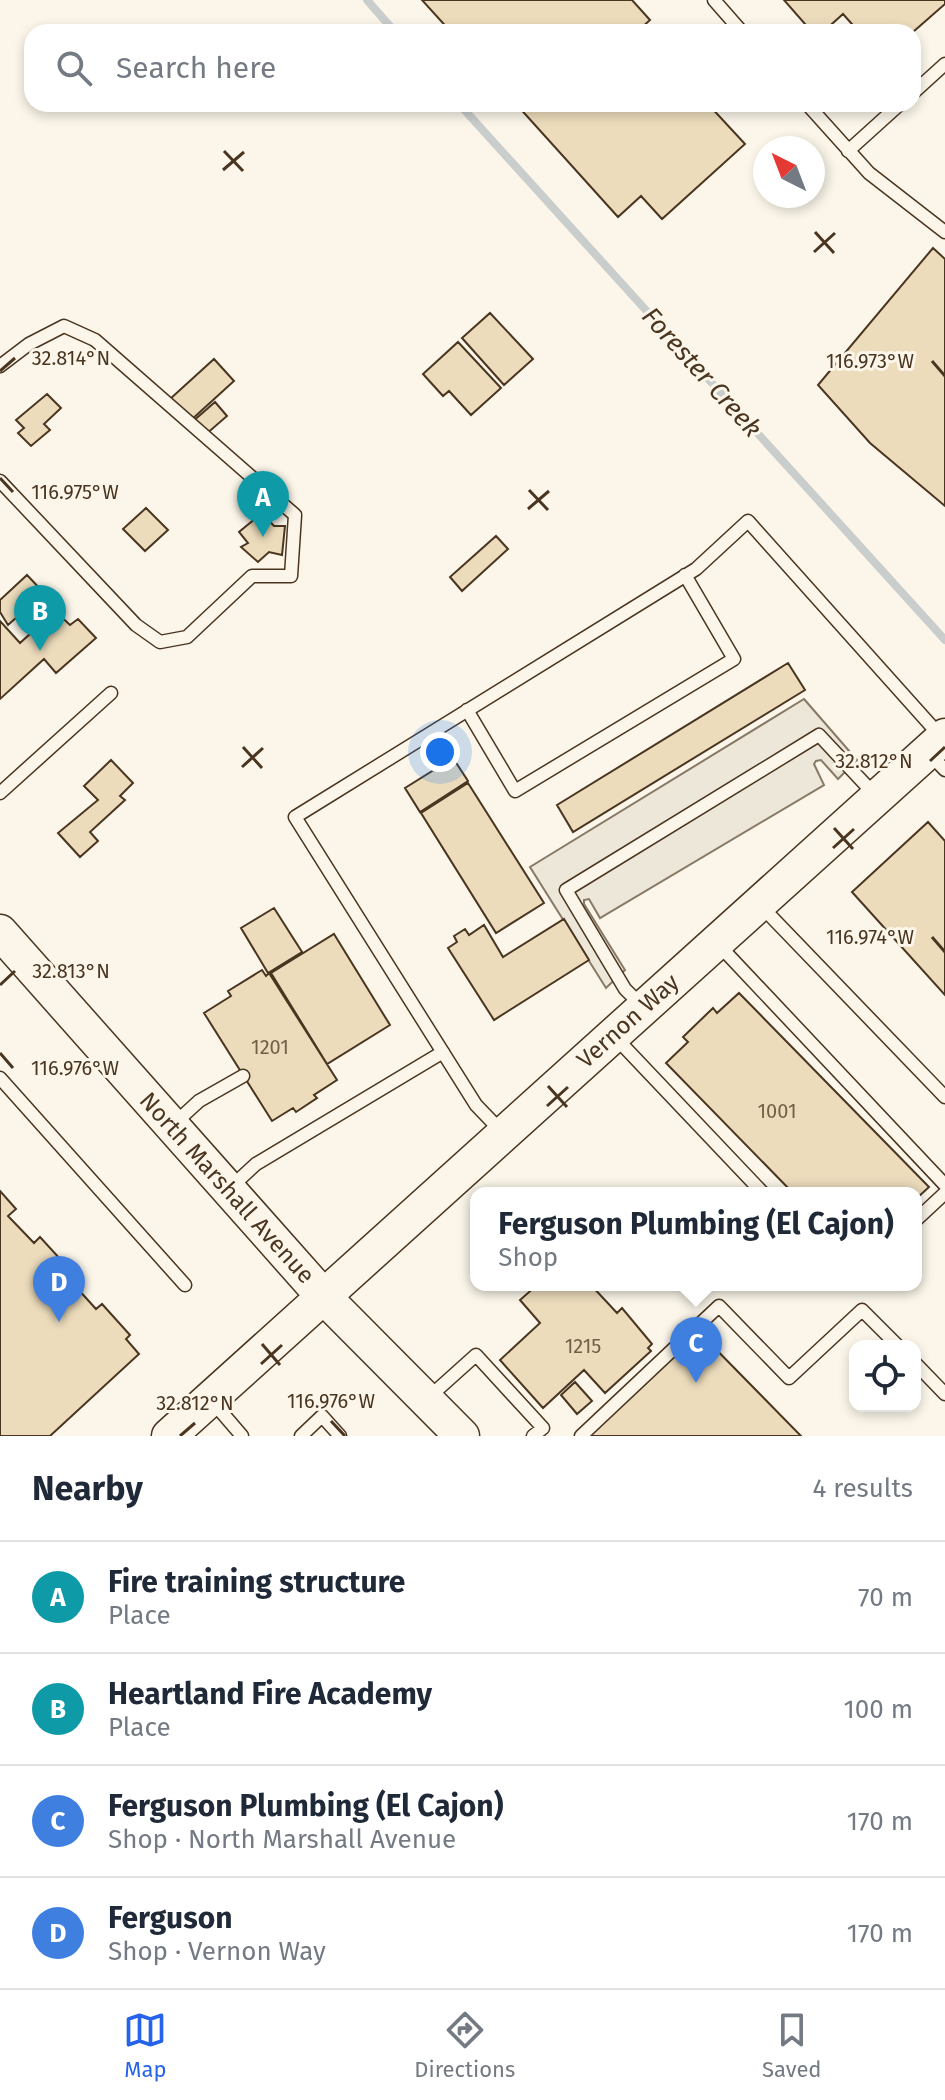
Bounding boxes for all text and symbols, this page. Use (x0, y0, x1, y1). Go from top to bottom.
search box (24, 24, 921, 112)
icon: search (52, 46, 96, 90)
text: Search here (116, 50, 276, 86)
north arrow (753, 136, 825, 208)
water label: Forester Creek (635, 301, 768, 444)
text: 32.814°N (32, 346, 110, 370)
text: 116.973°W (826, 349, 914, 373)
pin: A (237, 471, 289, 537)
text: 116.975°W (31, 480, 119, 504)
pin: B (14, 585, 66, 651)
your location (420, 732, 460, 772)
text: 32.812°N (835, 749, 913, 773)
text: 116.974°W (826, 925, 914, 949)
text: 32.813°N (32, 959, 110, 983)
street label: Vernon Way (571, 968, 685, 1074)
house number: 1201 (251, 1035, 289, 1059)
text: 116.976°W (31, 1056, 120, 1080)
street label: North Marshall Avenue (134, 1087, 320, 1289)
house number: 1001 (757, 1099, 797, 1123)
popup (470, 1187, 922, 1291)
text: Ferguson Plumbing (El Cajon) (498, 1206, 894, 1242)
text: Shop (498, 1242, 558, 1273)
pin: D (33, 1256, 85, 1322)
pin: C (670, 1317, 722, 1383)
house number: 1215 (565, 1334, 601, 1358)
map controls (849, 1340, 921, 1412)
button: locate (849, 1340, 921, 1412)
text: 116.976°W (287, 1389, 376, 1413)
text: 32.812°N (156, 1391, 234, 1415)
text: Nearby (32, 1468, 143, 1509)
text: 4 results (812, 1473, 913, 1504)
text: Fire training structure (108, 1564, 405, 1600)
text: A (50, 1582, 66, 1613)
text: 70 m (858, 1582, 913, 1613)
text: Place (108, 1600, 171, 1631)
text: Heartland Fire Academy (108, 1676, 432, 1712)
text: B (50, 1694, 66, 1725)
text: 100 m (844, 1694, 913, 1725)
text: Place (108, 1712, 171, 1743)
text: Ferguson Plumbing (El Cajon) (108, 1788, 503, 1824)
text: C (51, 1806, 65, 1837)
text: 170 m (847, 1806, 913, 1837)
text: Shop · North Marshall Avenue (108, 1824, 456, 1855)
text: Ferguson (108, 1900, 233, 1936)
text: D (50, 1918, 66, 1949)
text: 170 m (847, 1918, 913, 1949)
text: Shop · Vernon Way (108, 1936, 326, 1967)
tab: Map (123, 2008, 167, 2083)
tab: Directions (414, 2008, 515, 2083)
tab: Saved (762, 2008, 822, 2083)

